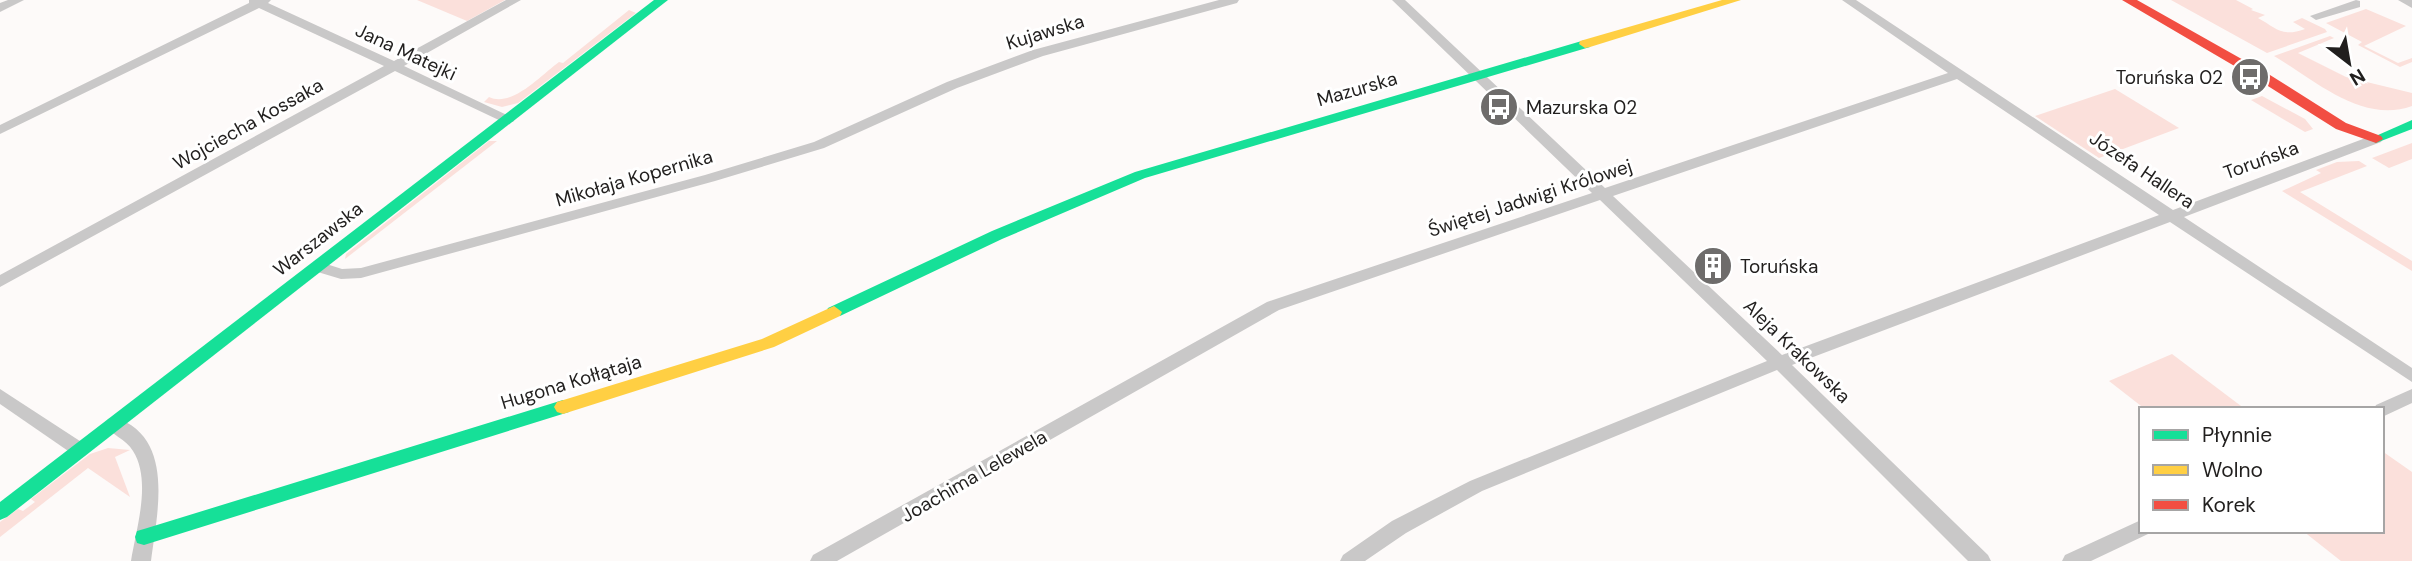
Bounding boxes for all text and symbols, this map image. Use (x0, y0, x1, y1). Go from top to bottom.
street label: Kujawska (1003, 8, 1087, 56)
street label: Jana Matejki (351, 18, 461, 86)
north arrow (2314, 28, 2384, 98)
bus stop icon: Toruńska 02 (2229, 56, 2271, 98)
text: N (2345, 63, 2370, 91)
place label: Toruńska 02 (2116, 65, 2223, 90)
street label: Mazurska (1314, 66, 1400, 112)
street label: Wojciecha Kossaka (169, 72, 327, 176)
bus stop icon: Mazurska 02 (1478, 86, 1520, 128)
place label: Mazurska 02 (1526, 95, 1637, 120)
street label: Józefa Hallera (2085, 126, 2199, 214)
street label: Toruńska (2220, 135, 2302, 185)
street label: Mikołaja Kopernika (552, 144, 716, 212)
street label: Świętej Jadwigi Królowej (1425, 153, 1635, 243)
street label: Warszawska (268, 196, 368, 282)
building icon: Toruńska (1692, 245, 1734, 287)
place label: Toruńska (1740, 254, 1818, 279)
street label: Aleja Krakowska (1738, 293, 1856, 409)
street label: Hugona Kołłątaja (498, 349, 644, 415)
legend (2139, 407, 2384, 533)
text: Płynnie (2202, 421, 2272, 449)
street label: Joachima Lelewela (897, 424, 1051, 528)
text: Wolno (2202, 456, 2263, 484)
text: Korek (2202, 491, 2256, 519)

